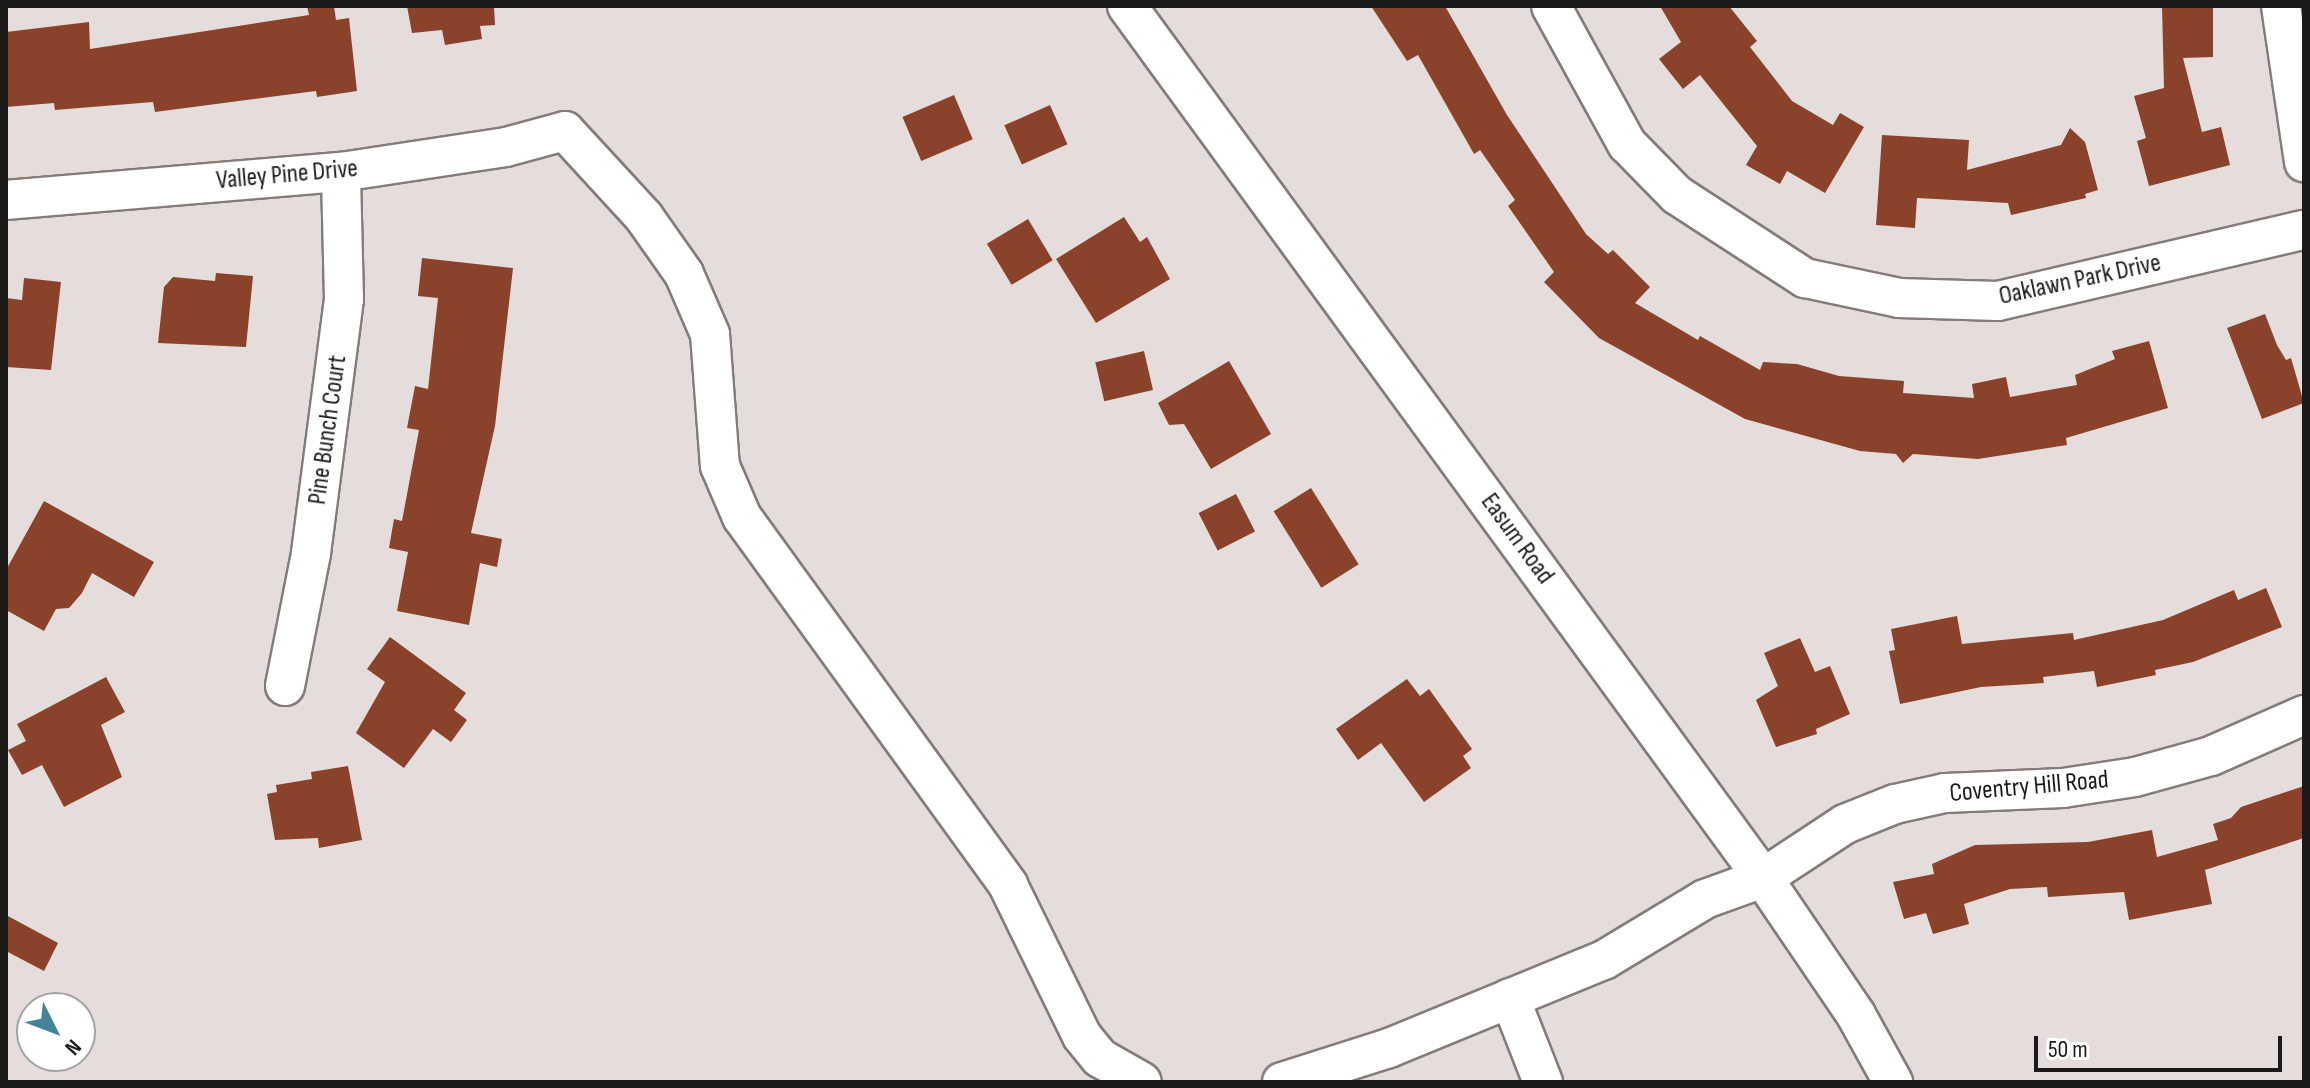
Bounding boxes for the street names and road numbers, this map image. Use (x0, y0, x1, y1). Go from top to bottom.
street label: Valley Pine Drive (215, 153, 359, 197)
street label: Oaklawn Park Drive (1996, 248, 2164, 312)
street label: Pine Bunch Court (302, 353, 354, 507)
street label: Easum Road (1474, 487, 1560, 591)
street label: Coventry Hill Road (1948, 765, 2110, 809)

